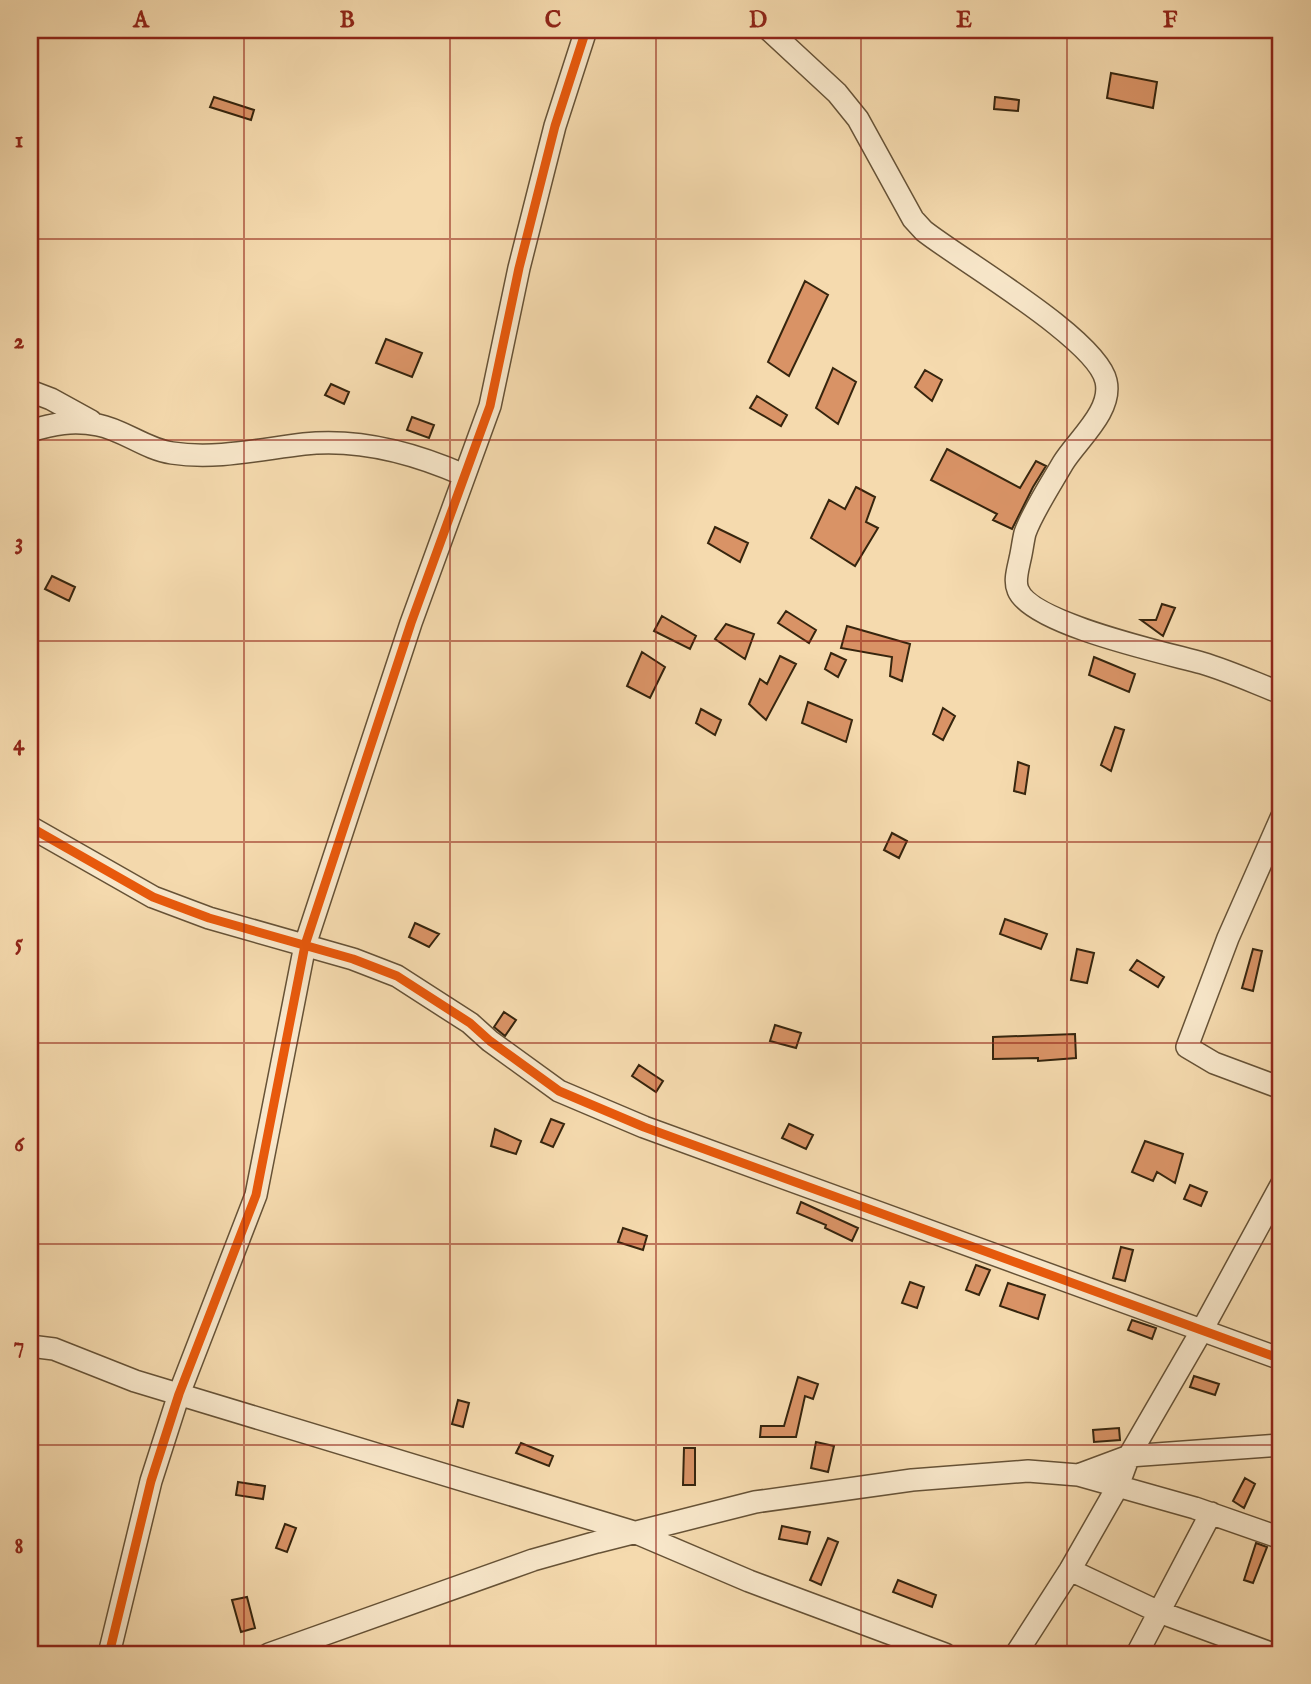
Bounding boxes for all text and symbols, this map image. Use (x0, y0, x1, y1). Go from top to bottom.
text: A (132, 6, 150, 35)
text: B (339, 6, 355, 35)
text: C (545, 6, 562, 35)
text: D (749, 6, 767, 35)
text: E (956, 6, 972, 35)
text: F (1163, 6, 1178, 35)
text: 1 (15, 126, 23, 155)
text: 2 (14, 327, 25, 356)
text: 3 (15, 528, 23, 557)
text: 4 (13, 729, 25, 758)
text: 5 (15, 929, 24, 958)
text: 6 (14, 1130, 25, 1159)
text: 7 (14, 1331, 24, 1360)
text: 8 (14, 1532, 24, 1561)

